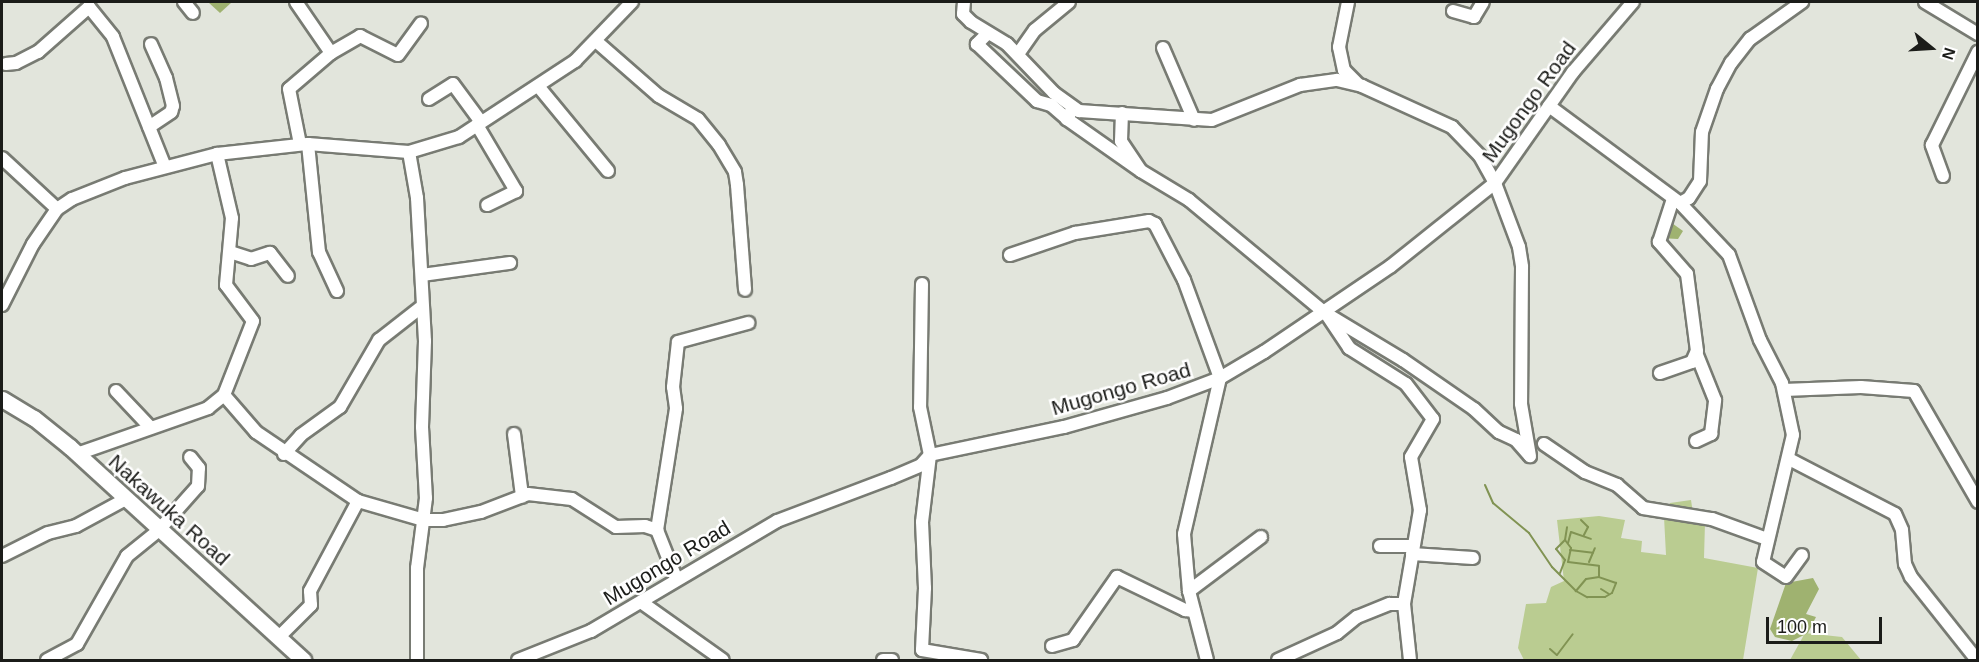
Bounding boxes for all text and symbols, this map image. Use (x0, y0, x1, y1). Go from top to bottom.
north arrow (1901, 18, 1961, 78)
street label: Mugongo Road (1477, 37, 1581, 167)
text: N (1939, 46, 1958, 62)
street label: Mugongo Road (1049, 357, 1193, 421)
street label: Nakawuka Road (103, 449, 235, 571)
street label: Mugongo Road (599, 515, 735, 611)
scale bar (1769, 605, 1884, 643)
text: 100 m (1777, 617, 1827, 637)

